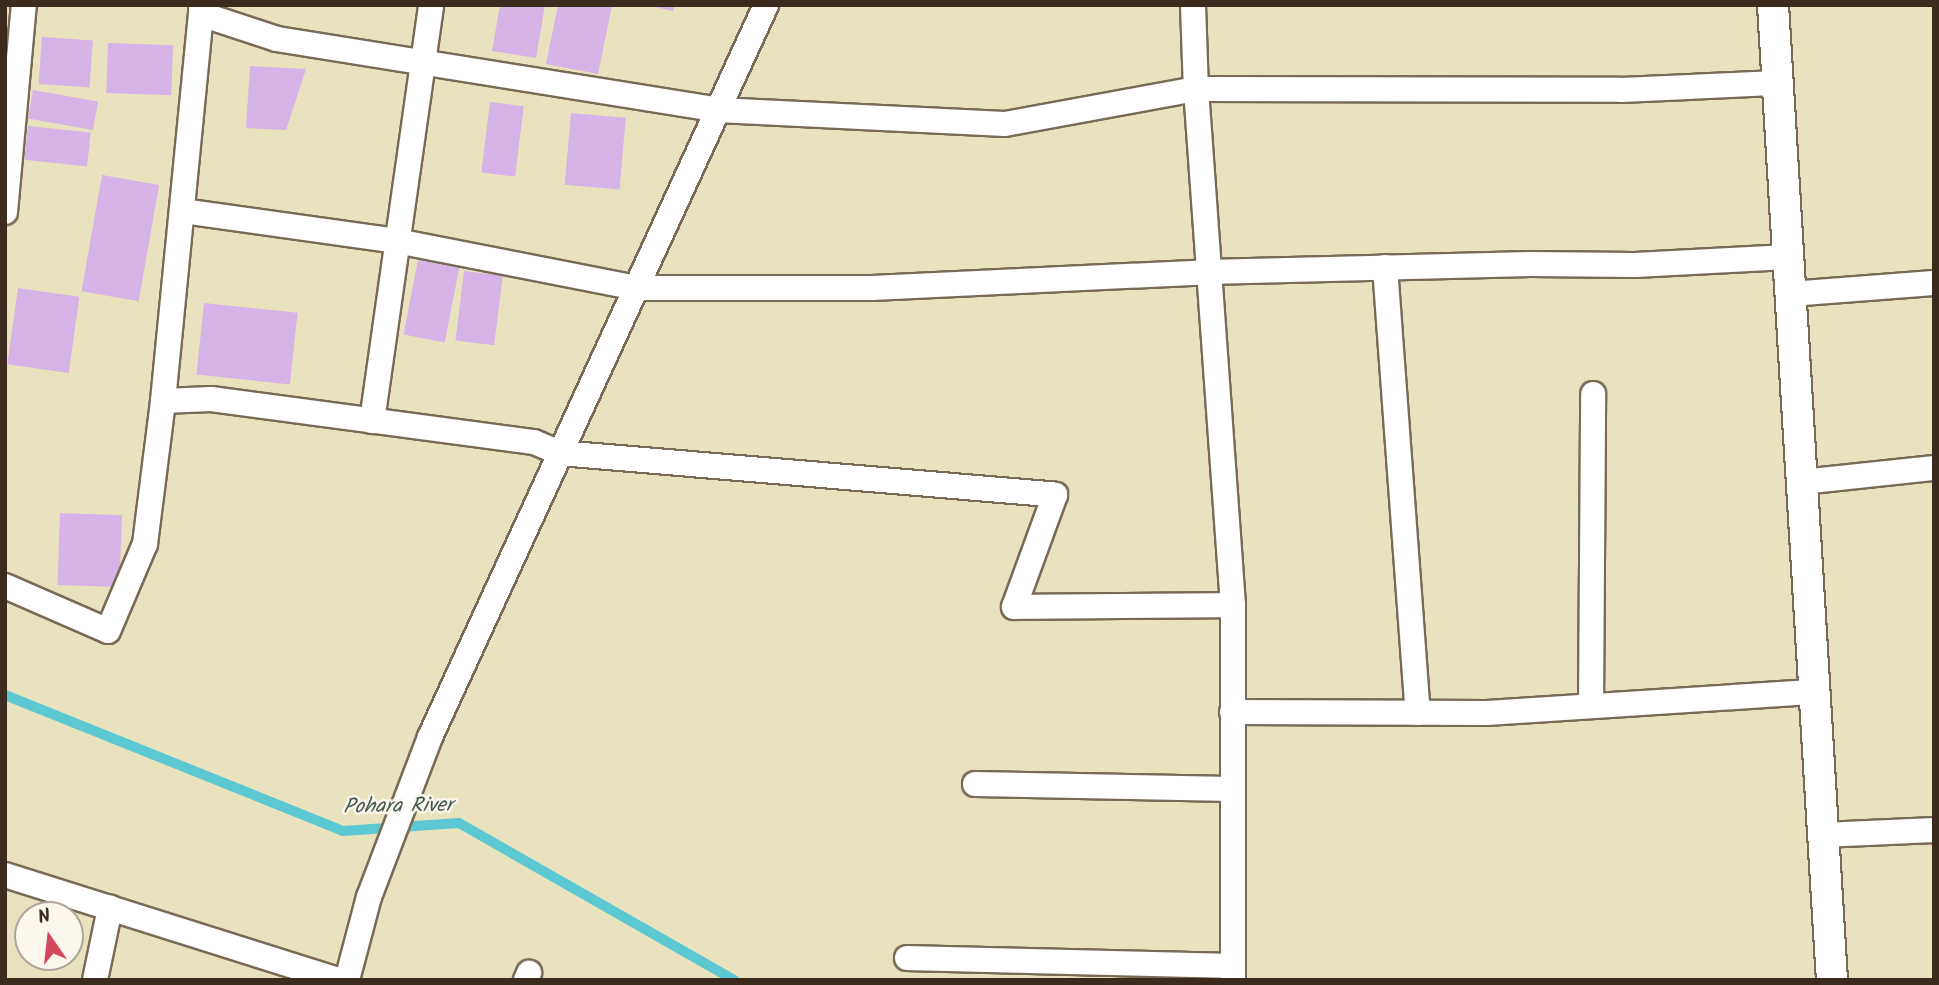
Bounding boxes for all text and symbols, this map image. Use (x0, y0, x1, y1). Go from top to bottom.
water label: Pohara River (343, 793, 453, 821)
north arrow (14, 901, 84, 971)
text: N (35, 902, 54, 934)

